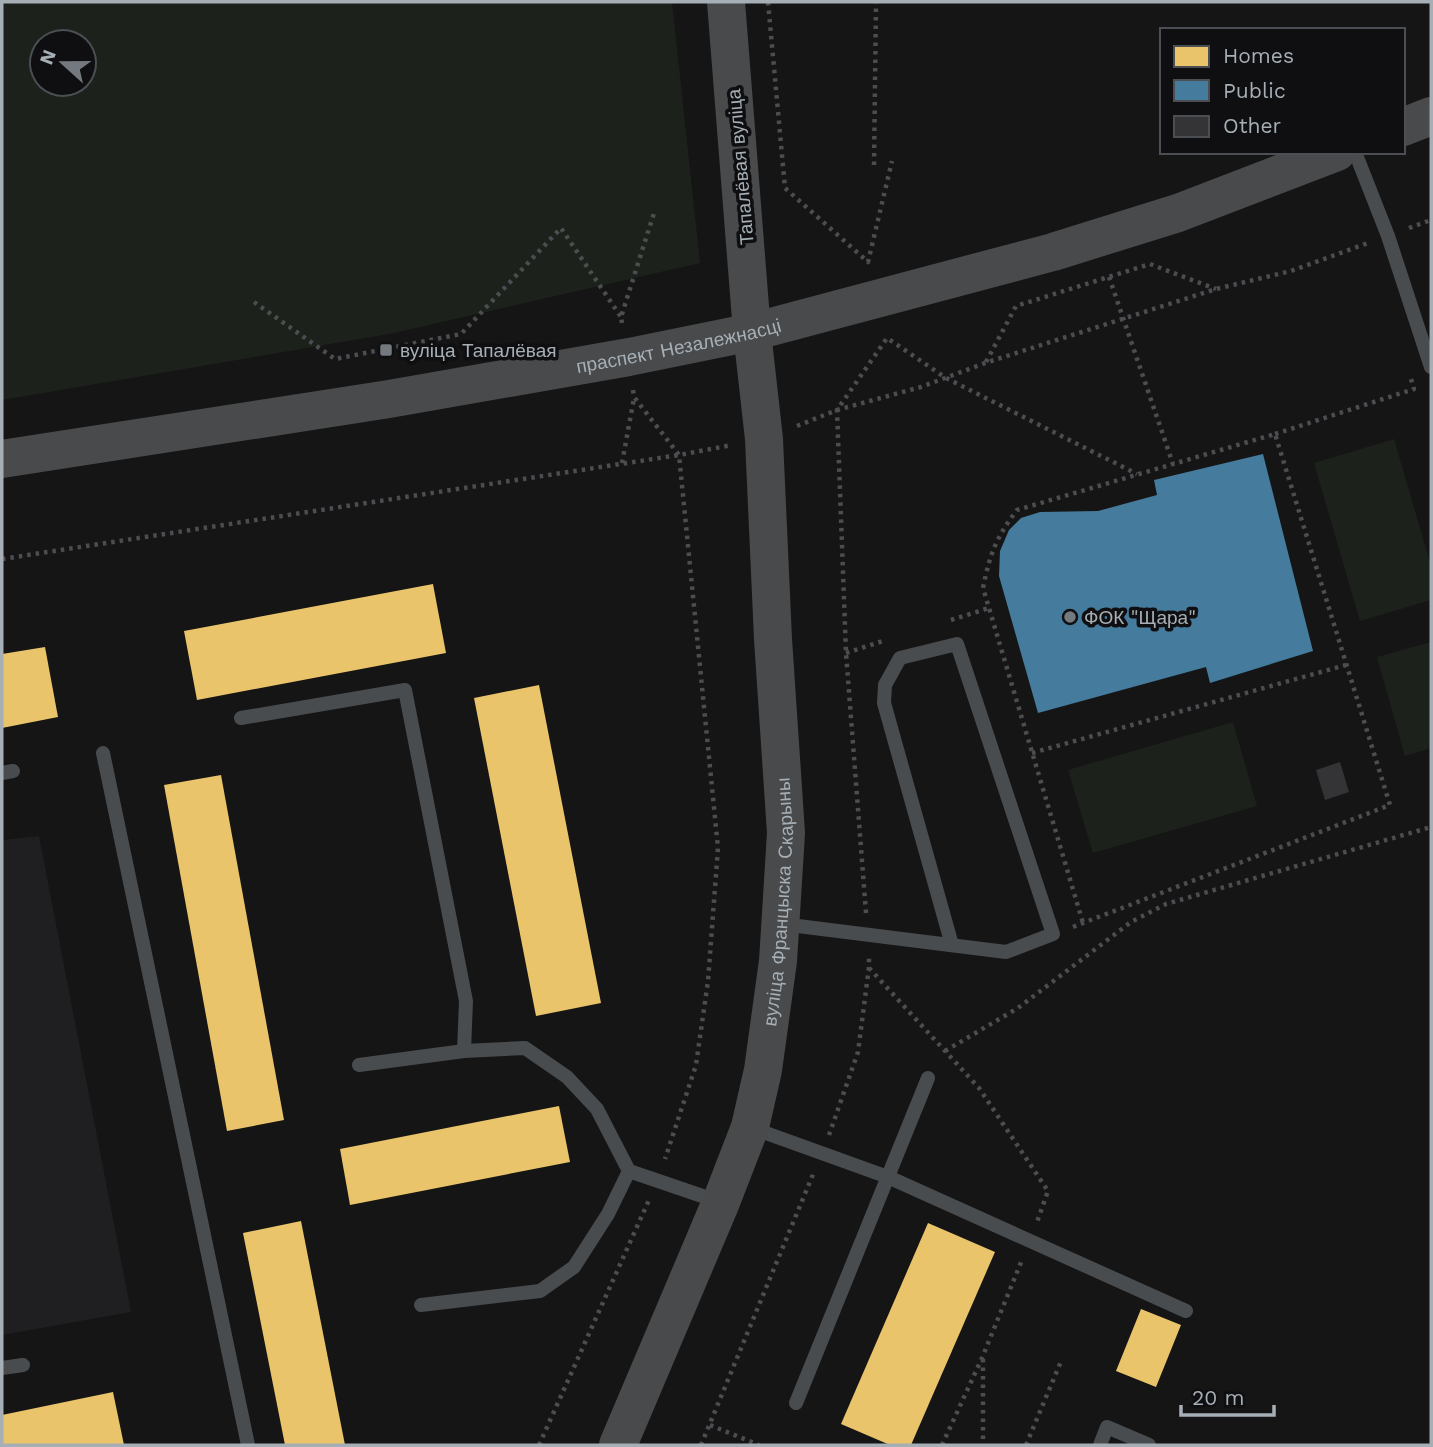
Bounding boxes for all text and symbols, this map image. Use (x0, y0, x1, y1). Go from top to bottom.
north arrow (28, 28, 98, 98)
legend (1160, 28, 1405, 154)
text: Homes (1223, 43, 1294, 68)
text: N (34, 46, 61, 68)
text: Public (1223, 78, 1286, 103)
street label: Тапалёвая вуліца (722, 88, 759, 246)
text: Other (1223, 113, 1282, 138)
street label: праспект Незалежнасці (574, 314, 784, 378)
place label: вуліца Тапалёвая (400, 339, 557, 362)
marker: вуліца Тапалёвая (378, 342, 394, 358)
place label: ФОК "Щара" (1084, 606, 1196, 629)
marker: ФОК "Щара" (1062, 609, 1078, 625)
street label: вуліца Францыска Скарыны (758, 777, 798, 1028)
scale bar (1181, 1374, 1274, 1418)
text: 20 m (1192, 1385, 1244, 1410)

